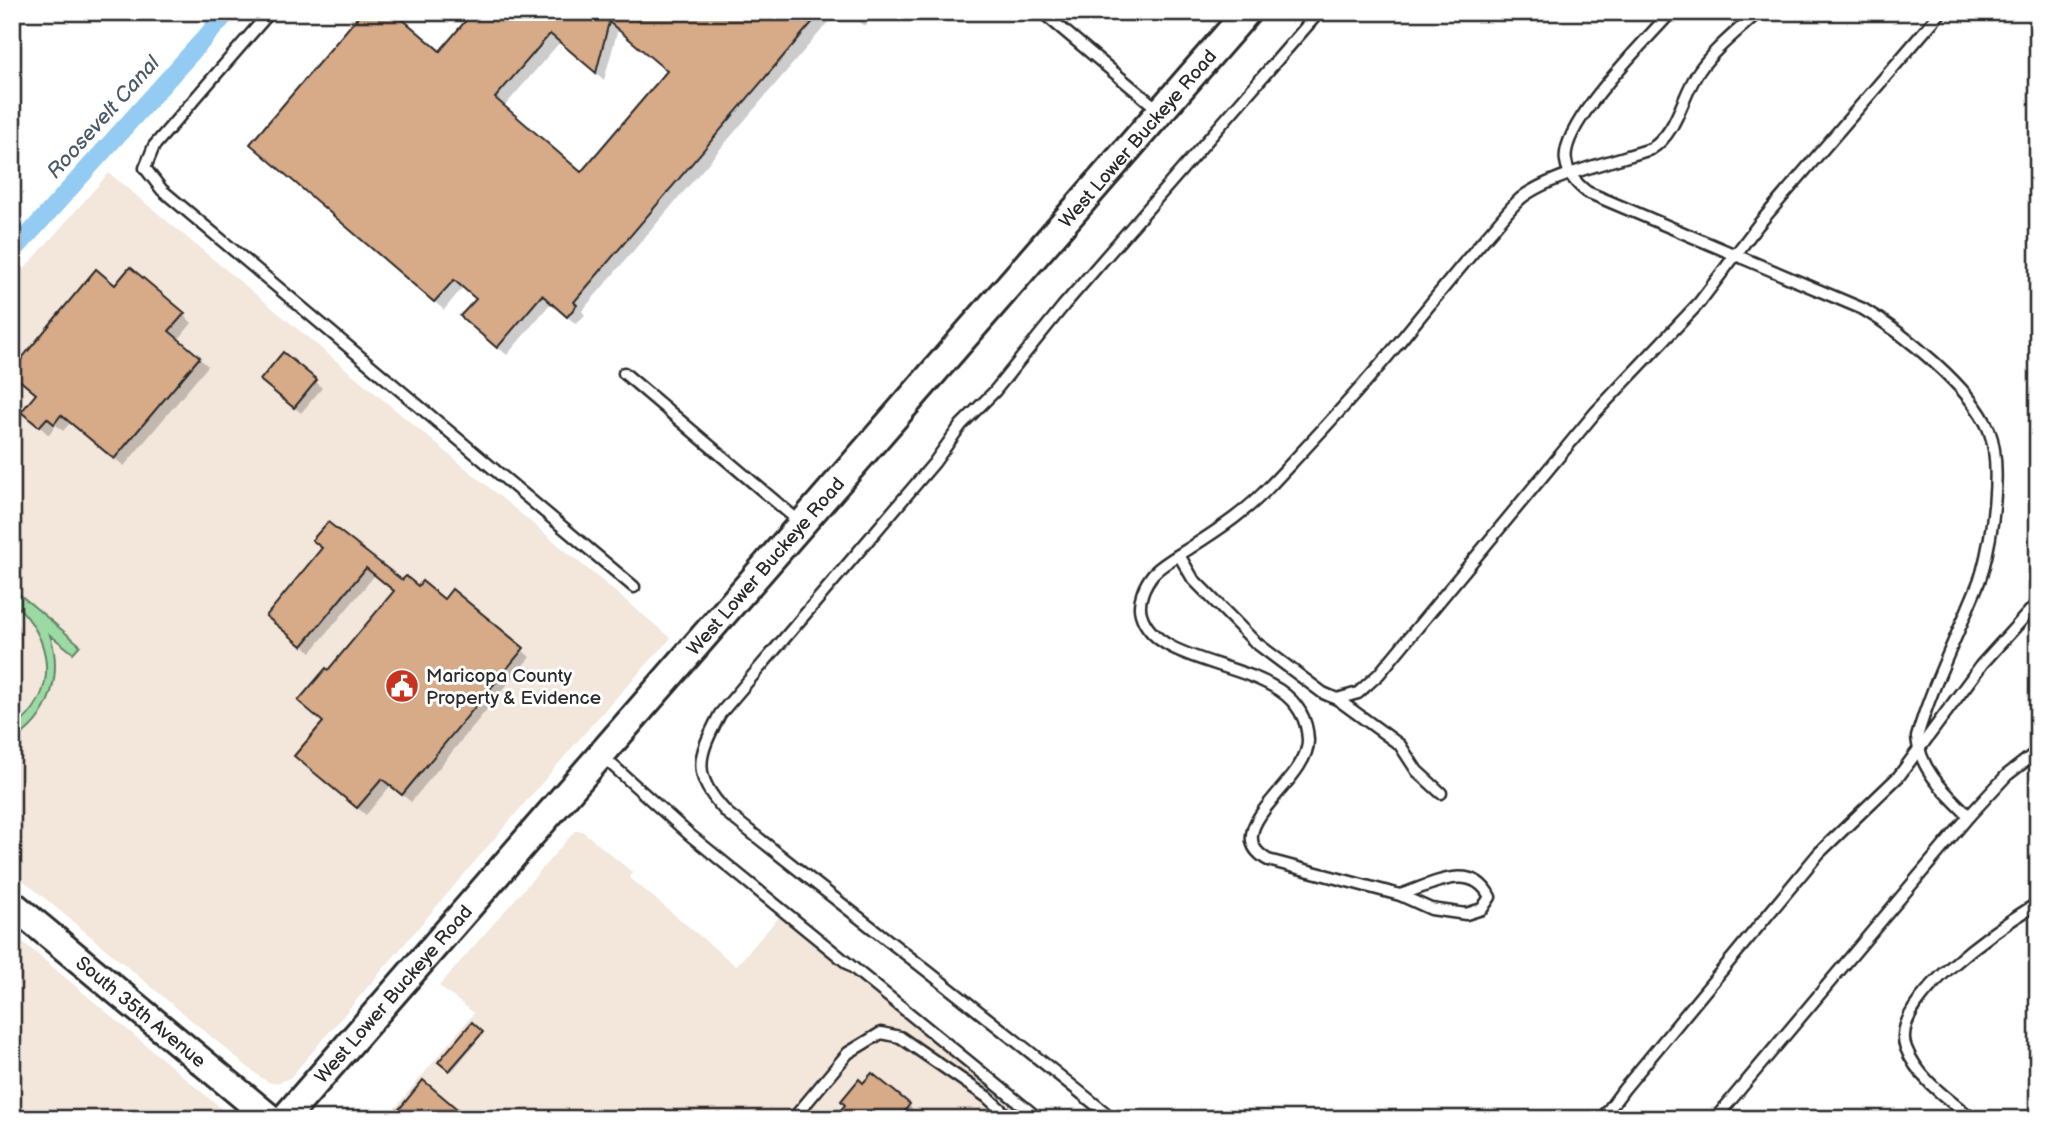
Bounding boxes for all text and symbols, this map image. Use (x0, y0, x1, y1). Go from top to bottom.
street label: West Lower Buckeye Road (1055, 45, 1222, 233)
water label: Roosevelt Canal (42, 50, 166, 184)
street label: West Lower Buckeye Road (683, 473, 850, 661)
place label: Maricopa County Property & Evidence (426, 665, 601, 710)
public building icon: Maricopa County Property & Evidence (383, 667, 421, 705)
street label: West Lower Buckeye Road (310, 901, 478, 1088)
street label: South 35th Avenue (71, 952, 210, 1073)

